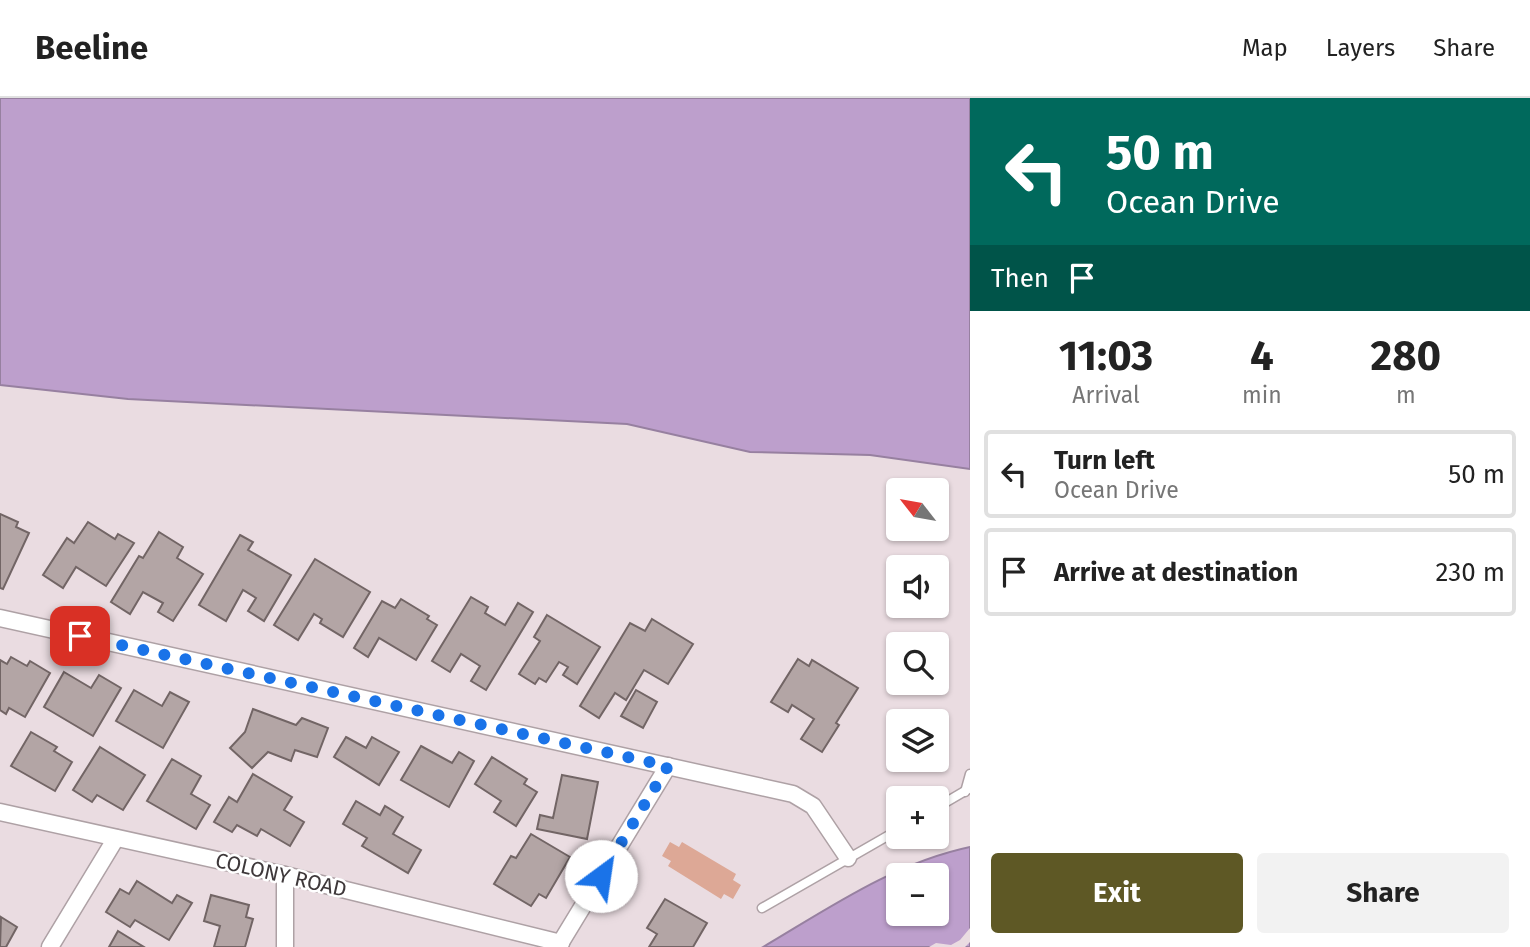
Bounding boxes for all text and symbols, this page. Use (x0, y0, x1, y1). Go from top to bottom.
text: Beeline (35, 28, 148, 68)
text: Map (1242, 34, 1288, 62)
text: Layers (1326, 34, 1395, 62)
text: Share (1433, 34, 1495, 62)
text: 50 m (1106, 123, 1214, 182)
icon: left (991, 126, 1082, 217)
text: Ocean Drive (1106, 183, 1280, 221)
icon: arrive (1063, 259, 1101, 297)
text: Then (991, 263, 1049, 294)
text: 11:03 (1059, 331, 1153, 381)
text: 4 (1250, 331, 1274, 381)
text: 280 (1370, 331, 1441, 381)
text: Arrival (1072, 381, 1140, 409)
text: min (1242, 381, 1282, 409)
text: m (1396, 381, 1416, 409)
text: Turn left (1054, 445, 1155, 476)
icon: left (995, 455, 1033, 493)
text: 50 m (1448, 459, 1505, 490)
text: Ocean Drive (1054, 476, 1179, 504)
north arrow (886, 478, 948, 541)
map controls (886, 478, 949, 926)
icon: arrive (995, 553, 1033, 591)
button: sound (886, 555, 949, 618)
text: Arrive at destination (1054, 557, 1298, 588)
text: 230 m (1436, 557, 1505, 588)
pin (50, 606, 110, 666)
icon: arrive (61, 617, 99, 655)
button: search (886, 632, 949, 695)
button: layers (886, 709, 949, 772)
button: + (886, 786, 949, 849)
position arrow (564, 839, 638, 913)
street label: COLONY ROAD (213, 847, 349, 903)
button: Exit (991, 853, 1243, 933)
button: Share (1257, 853, 1509, 933)
button: − (886, 863, 949, 926)

